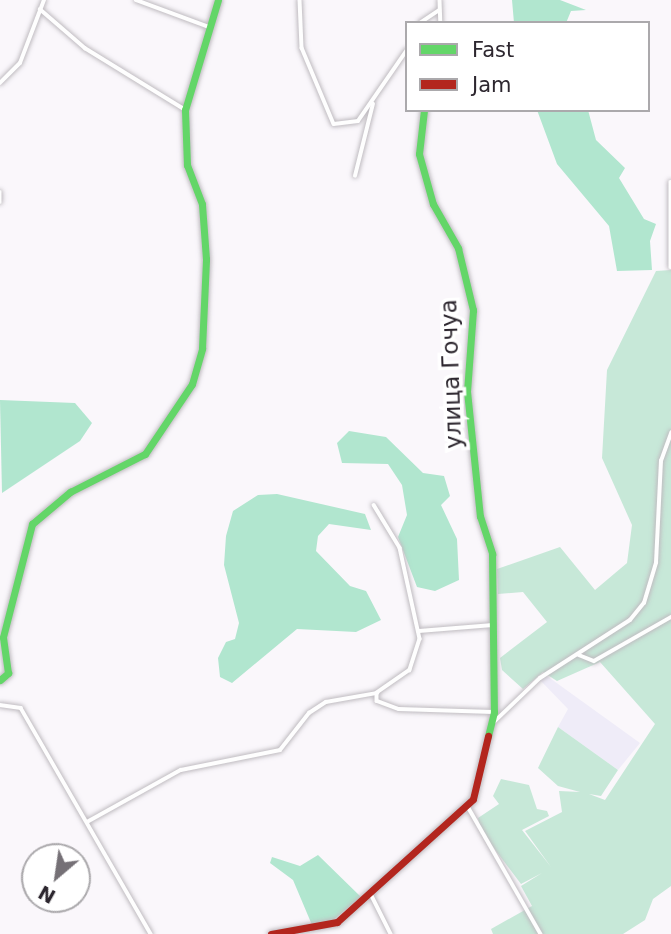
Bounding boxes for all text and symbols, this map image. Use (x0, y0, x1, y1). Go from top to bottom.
legend (405, 21, 650, 112)
text: Fast (472, 38, 514, 62)
text: Jam (472, 73, 512, 97)
street label: улица Гочуа (435, 299, 467, 449)
north arrow (21, 843, 91, 913)
text: N (34, 881, 59, 908)

